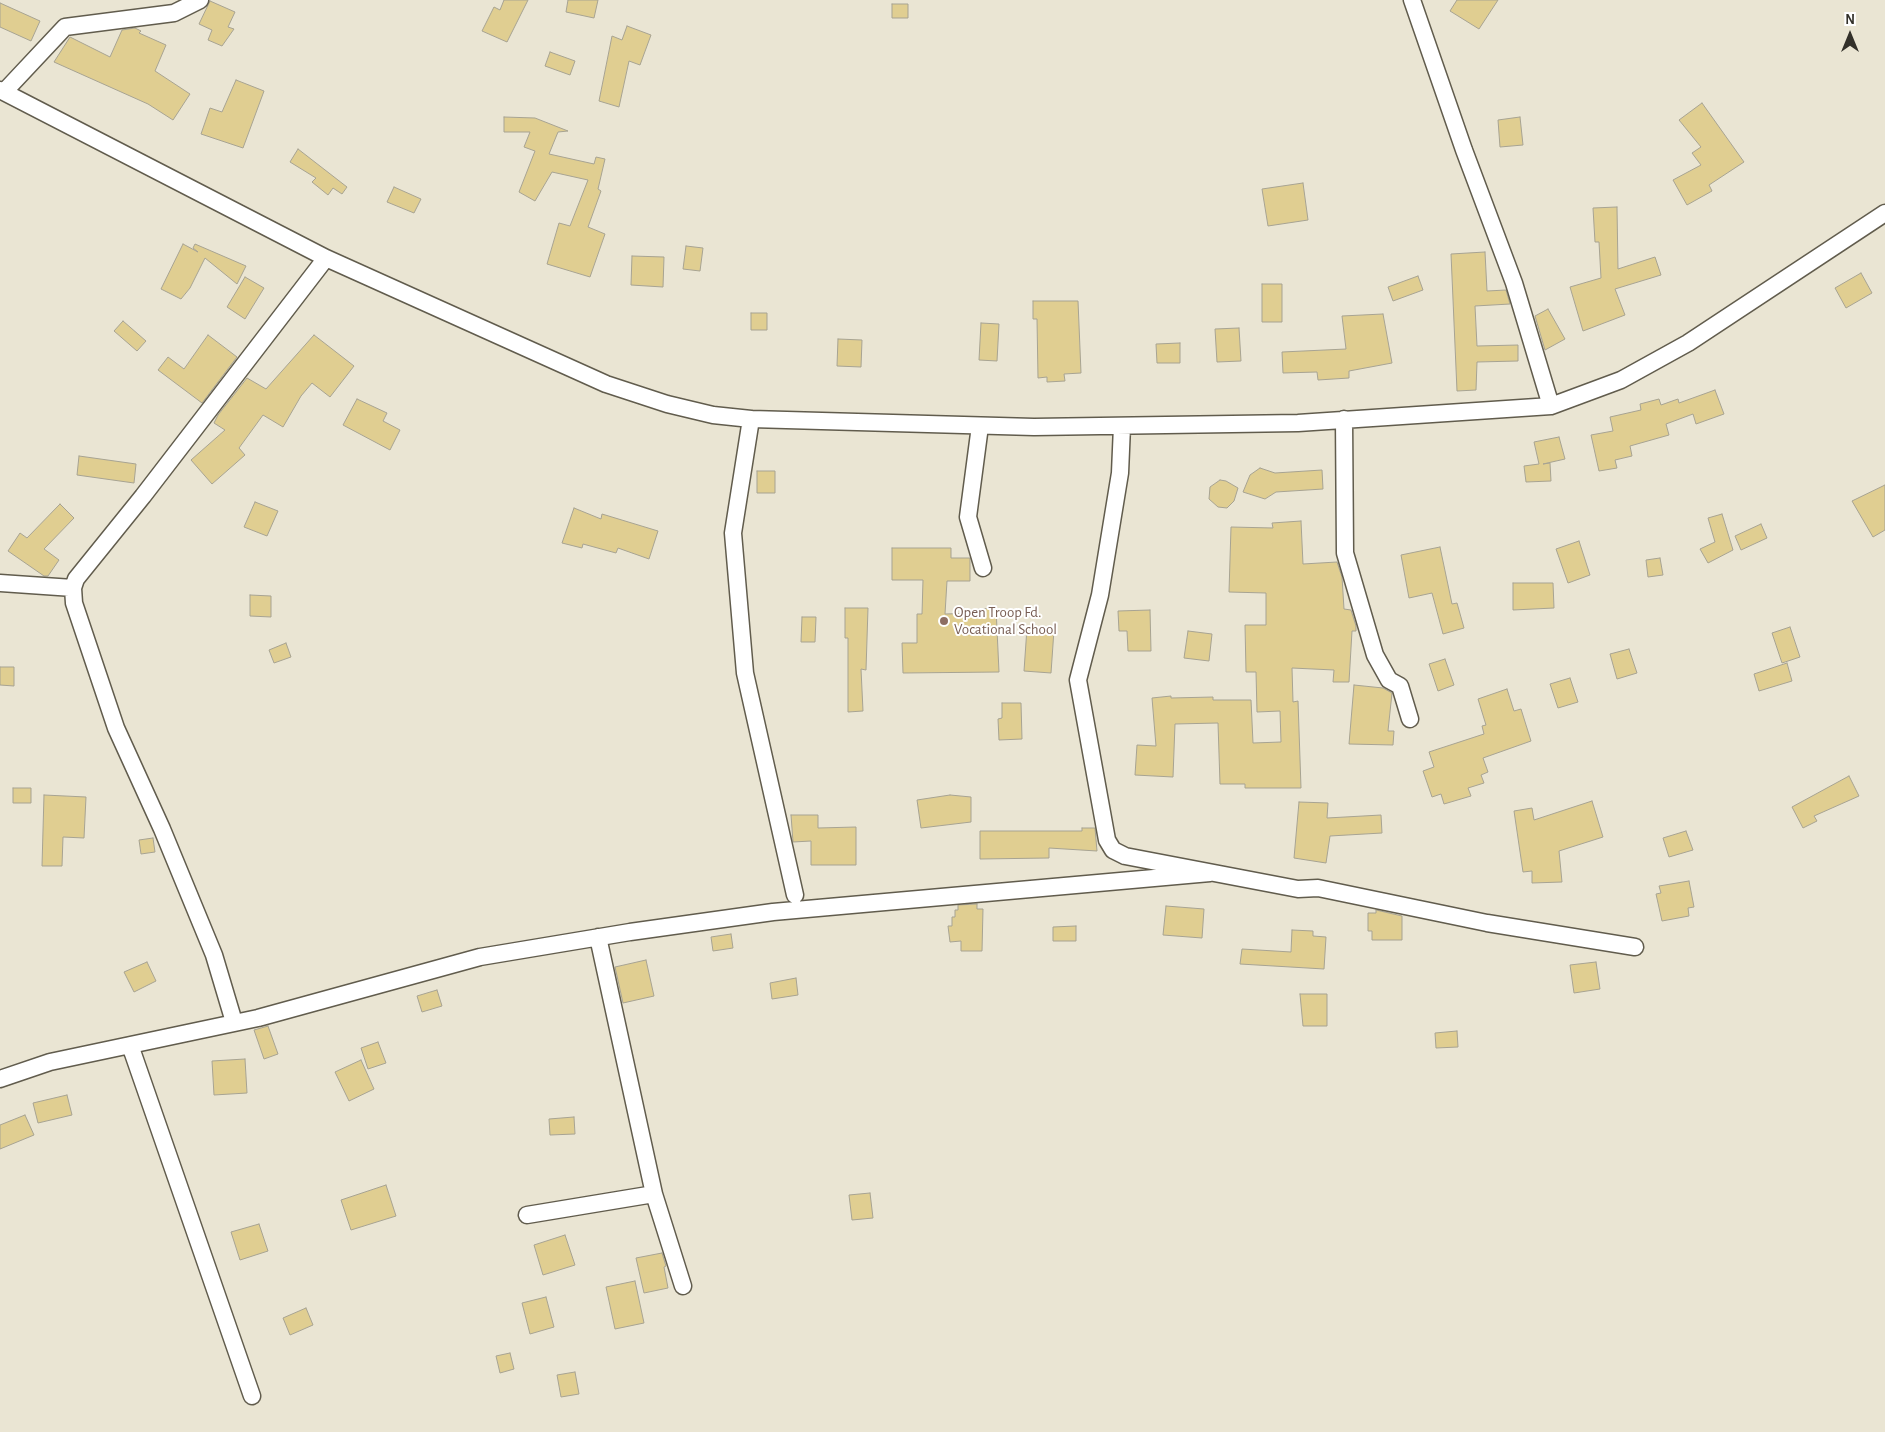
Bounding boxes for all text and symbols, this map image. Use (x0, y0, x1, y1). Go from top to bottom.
north arrow (1825, 10, 1875, 60)
text: N (1845, 13, 1855, 27)
place label: Open Troop Fd. Vocational School (954, 603, 1057, 638)
marker: Open Troop Fd. Vocational School (938, 615, 950, 627)

